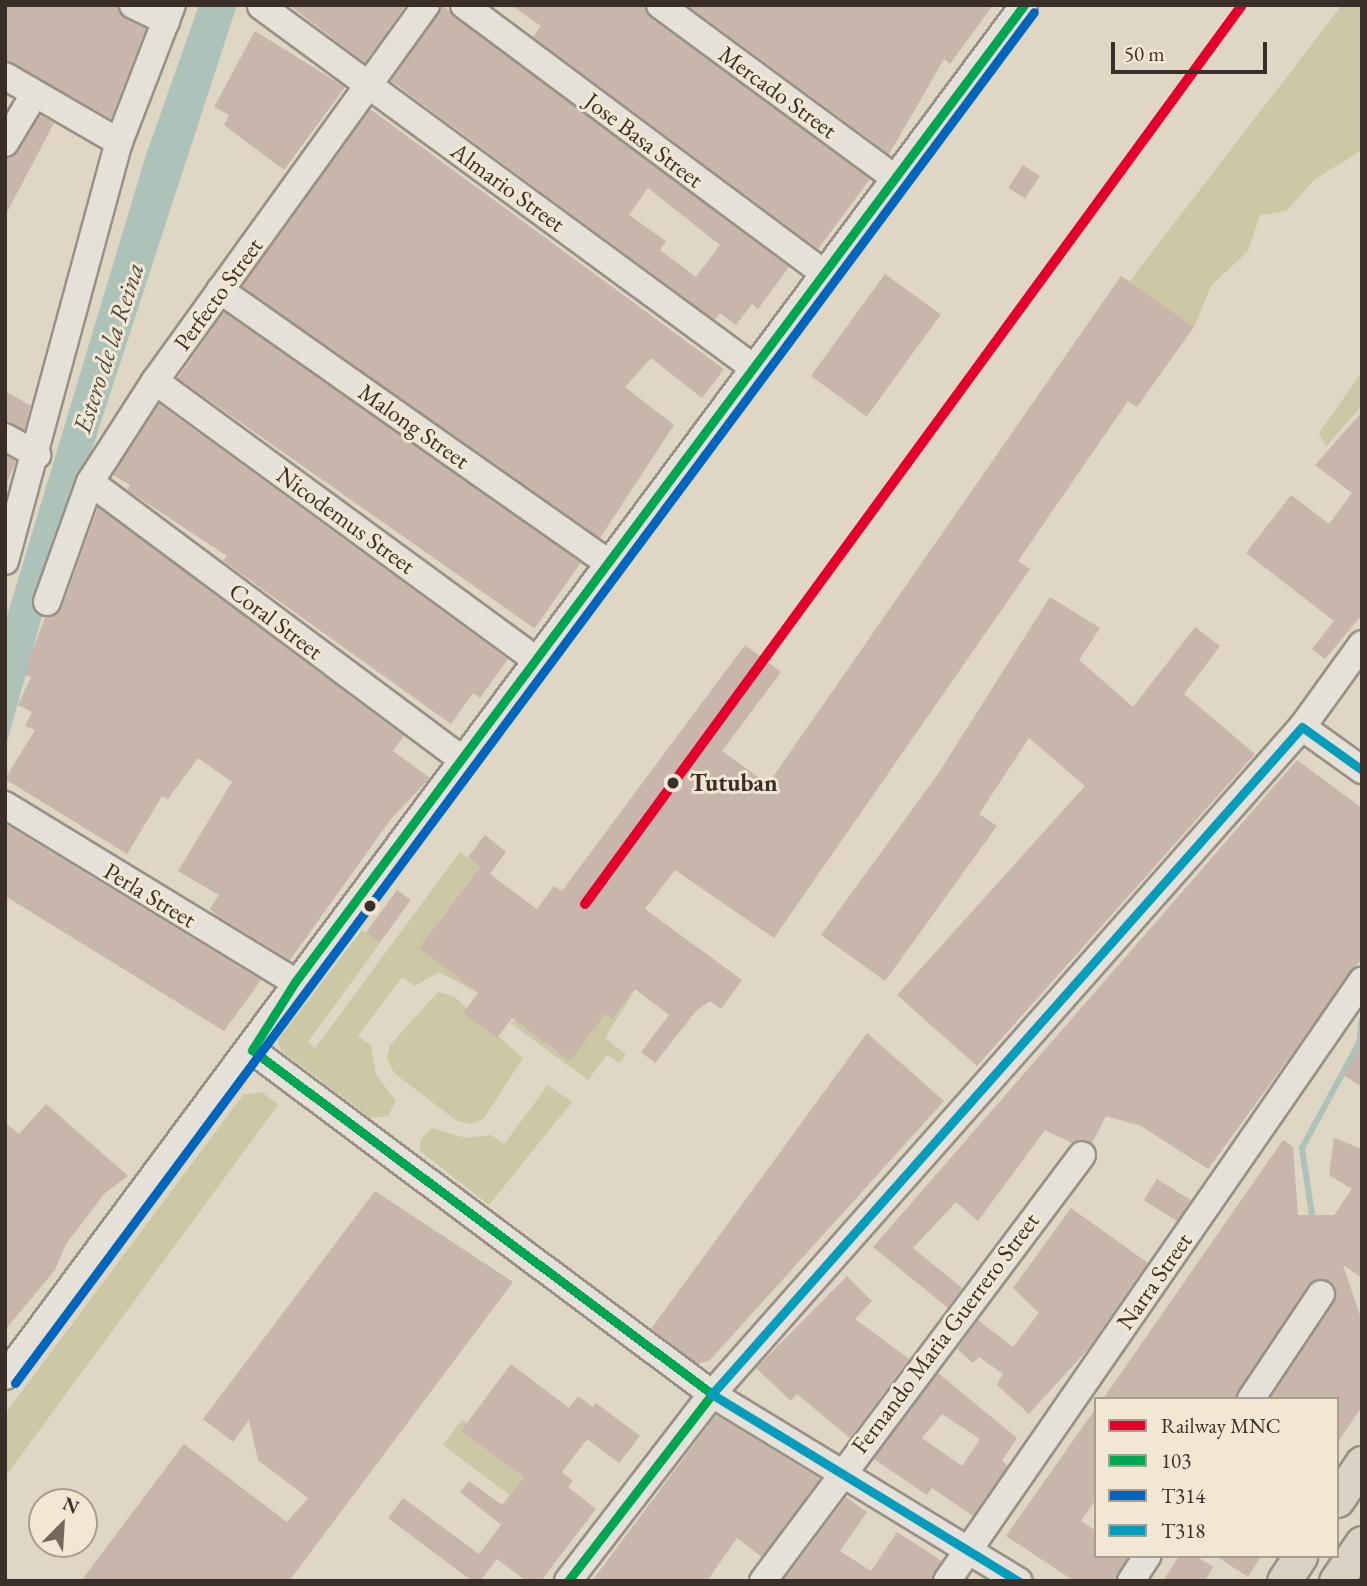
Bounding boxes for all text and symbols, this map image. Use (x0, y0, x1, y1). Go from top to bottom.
scale bar (1115, 28, 1271, 72)
street label: Mercado Street (713, 39, 843, 145)
text: 50 m (1124, 40, 1165, 67)
street label: Jose Basa Street (579, 86, 709, 194)
street label: Almario Street (445, 136, 571, 238)
street label: Perfecto Street (167, 232, 269, 356)
water label: Estero de la Reina (67, 259, 151, 437)
street label: Malong Street (353, 377, 475, 475)
street label: Nicodemus Street (271, 460, 421, 580)
street label: Coral Street (223, 576, 329, 666)
place label: Tutuban (690, 769, 777, 797)
marker: Tutuban (662, 772, 684, 794)
street label: Perla Street (99, 856, 201, 934)
unlabelled marker (363, 899, 377, 913)
street label: Fernando Maria Guerrero Street (845, 1207, 1045, 1459)
street label: Narra Street (1110, 1227, 1198, 1335)
legend (1094, 1397, 1339, 1558)
text: Railway MNC (1161, 1412, 1281, 1439)
text: 103 (1161, 1447, 1191, 1474)
text: T314 (1161, 1482, 1205, 1509)
north arrow (28, 1488, 98, 1558)
text: N (59, 1491, 83, 1520)
text: T318 (1161, 1517, 1205, 1544)

